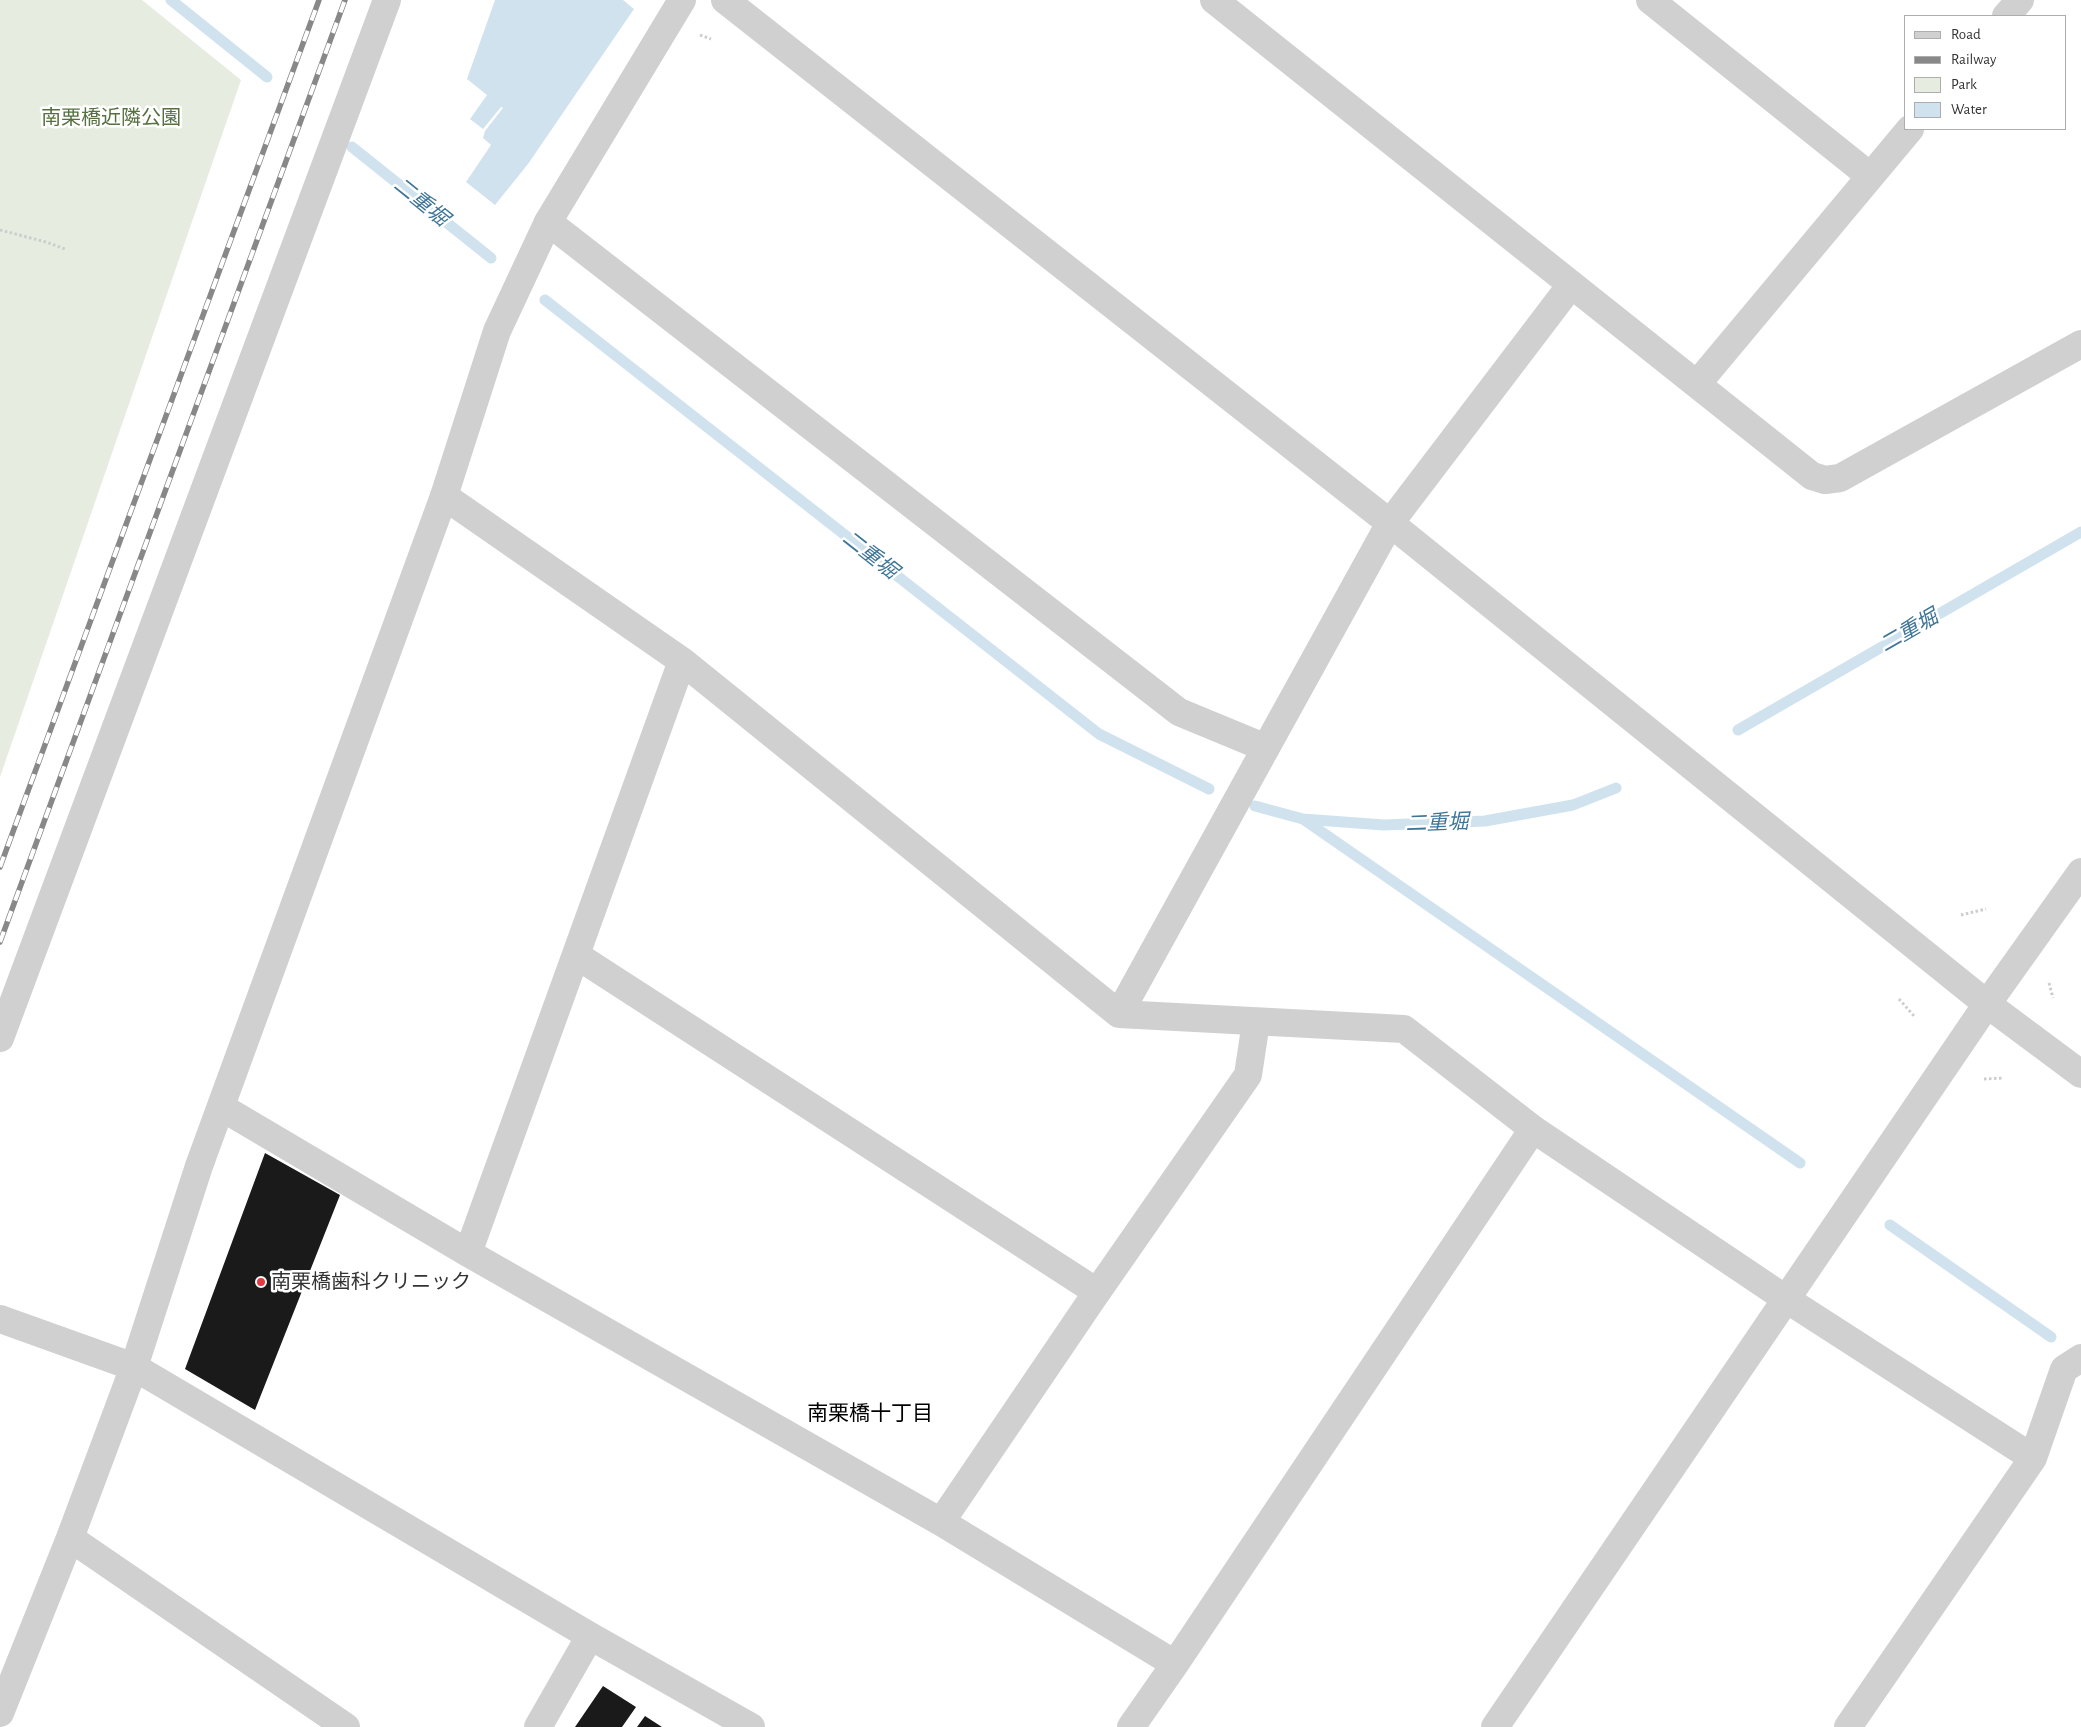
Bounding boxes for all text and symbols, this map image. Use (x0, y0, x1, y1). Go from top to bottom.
legend (1904, 15, 2066, 130)
text: Road (1951, 27, 1981, 42)
text: Railway (1951, 52, 1996, 67)
text: Park (1951, 77, 1977, 92)
text: Water (1951, 102, 1987, 117)
park label: 南栗橋近隣公園 (41, 106, 181, 130)
water label: 二重堀 (389, 172, 453, 232)
water label: 二重堀 (837, 526, 903, 584)
water label: 二重堀 (1875, 604, 1943, 658)
water label: 二重堀 (1405, 809, 1469, 837)
place label: 南栗橋歯科クリニック (271, 1270, 471, 1294)
marker: 南栗橋歯科クリニック (255, 1276, 267, 1288)
district label: 南栗橋十丁目 (807, 1401, 933, 1427)

